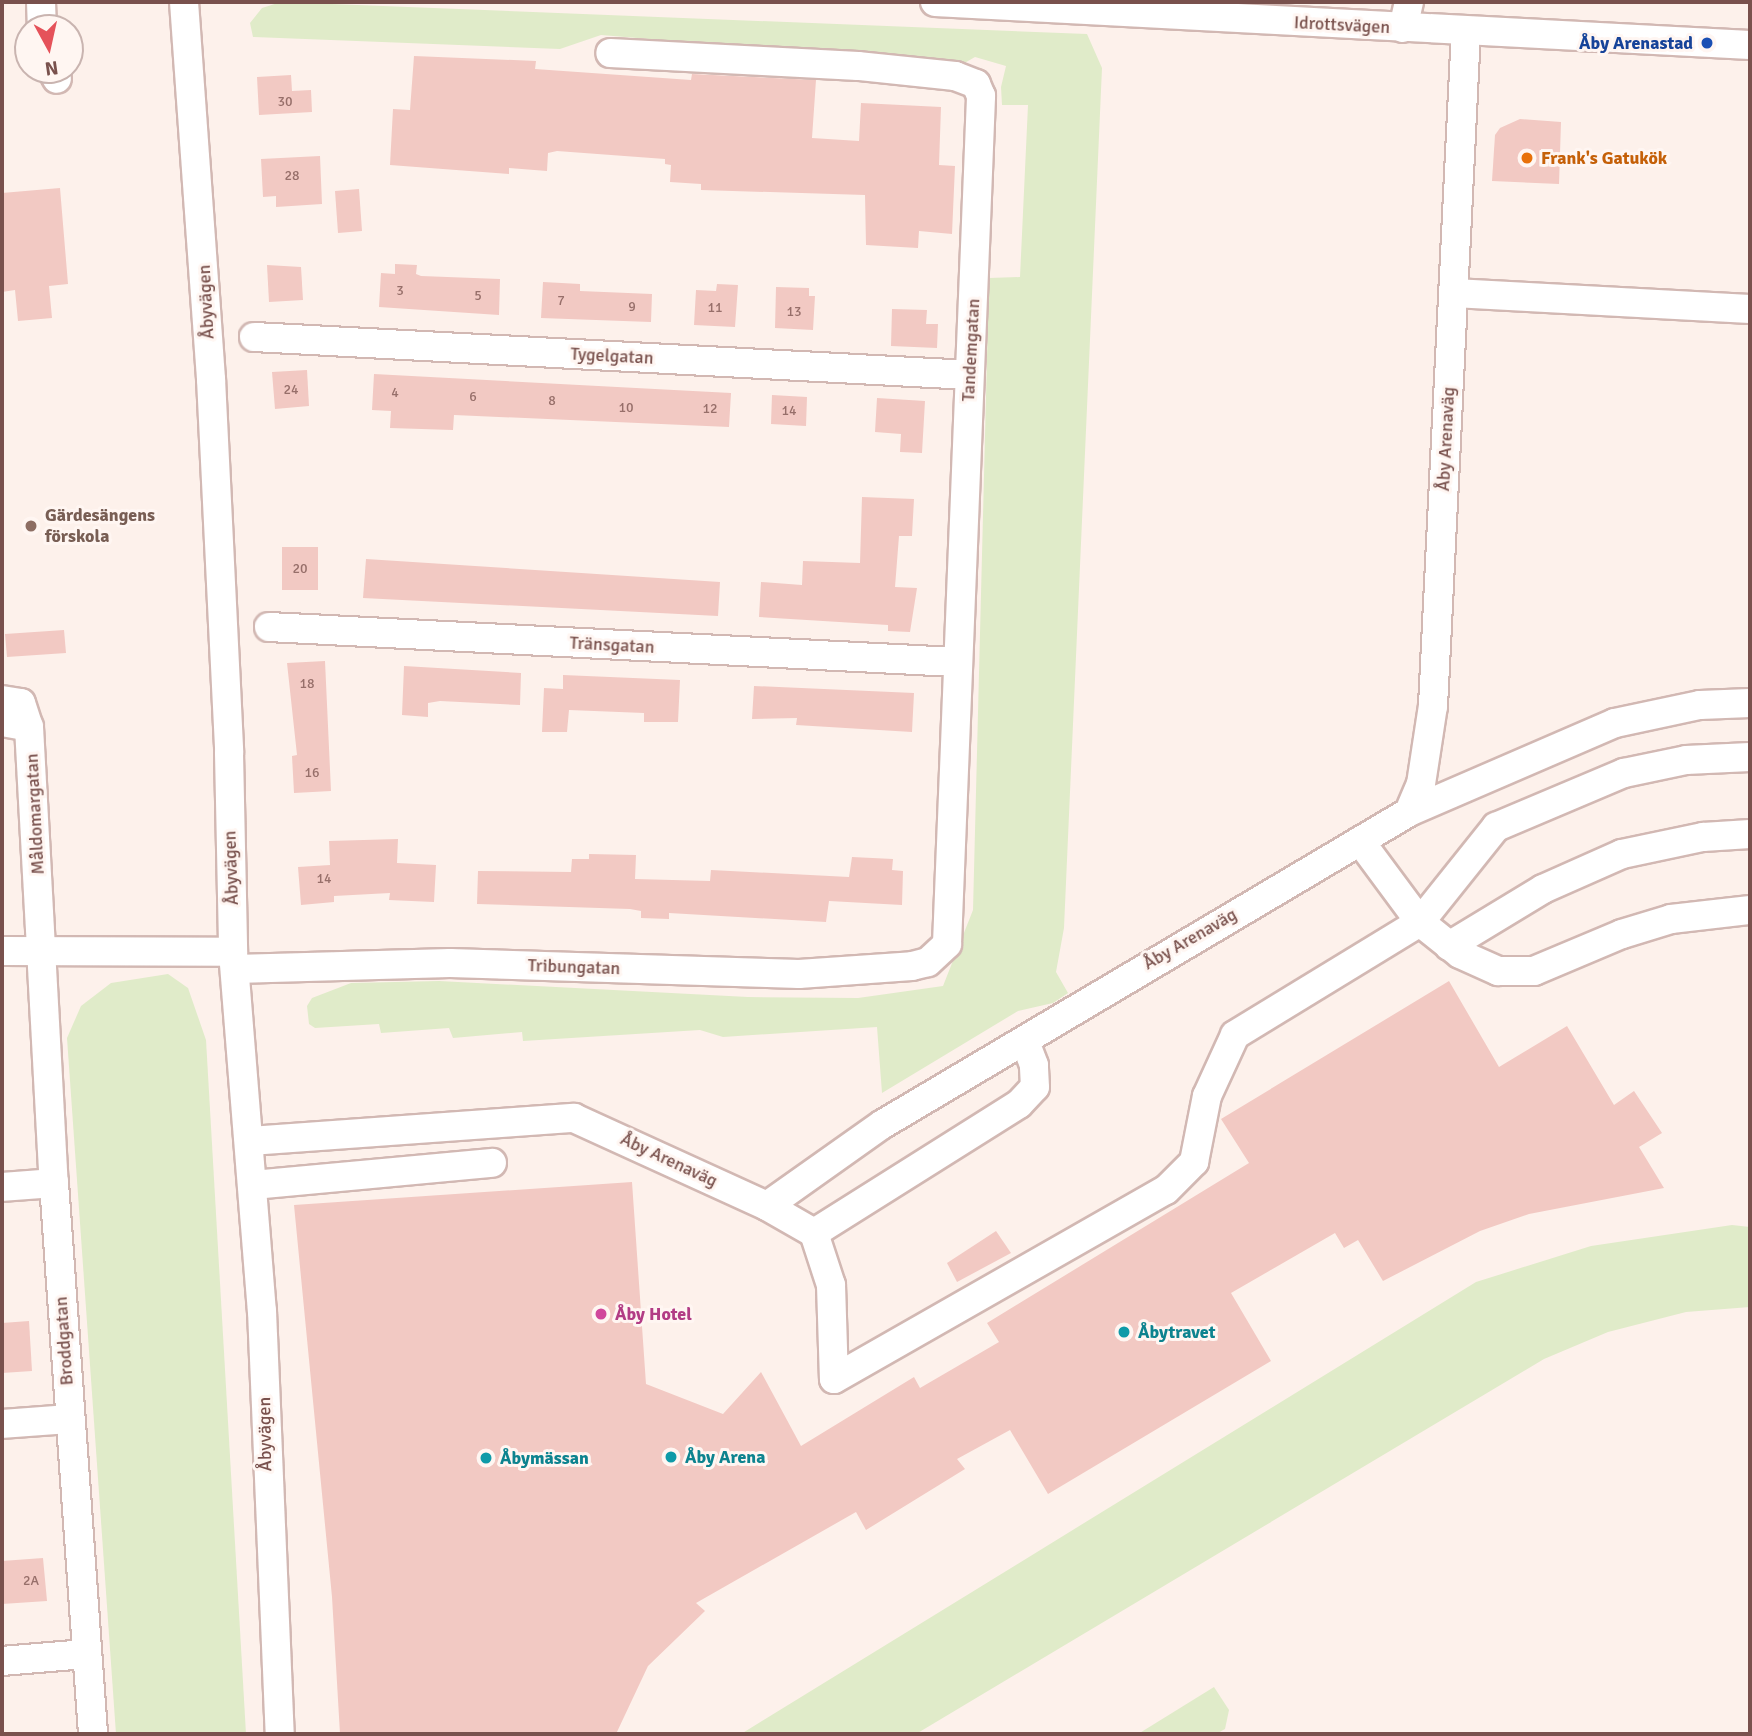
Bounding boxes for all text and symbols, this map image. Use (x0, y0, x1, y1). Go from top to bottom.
street label: Idrottsvägen (1293, 12, 1391, 38)
north arrow (14, 14, 84, 84)
place label: Åby Arenastad (1579, 32, 1693, 54)
marker: Åby Arenastad (1699, 35, 1715, 51)
text: N (43, 55, 60, 81)
house number: 30 (277, 94, 293, 110)
place label: Frank's Gatukök (1541, 147, 1667, 169)
marker: Frank's Gatukök (1519, 150, 1535, 166)
house number: 28 (284, 168, 300, 184)
street label: Åbyvägen (193, 264, 219, 340)
house number: 3 (396, 283, 404, 299)
house number: 5 (474, 288, 482, 304)
house number: 7 (557, 293, 565, 309)
street label: Tandemgatan (958, 298, 984, 402)
house number: 9 (628, 299, 636, 315)
house number: 11 (707, 300, 723, 316)
house number: 13 (786, 304, 802, 320)
street label: Tygelgatan (570, 343, 654, 369)
house number: 24 (283, 382, 299, 398)
house number: 4 (391, 385, 399, 401)
street label: Åby Arenaväg (1432, 386, 1460, 492)
house number: 6 (469, 389, 477, 405)
house number: 8 (548, 393, 556, 409)
house number: 10 (618, 400, 634, 416)
house number: 12 (702, 401, 718, 417)
house number: 14 (781, 403, 797, 419)
place label: Gärdesängens förskola (45, 505, 155, 548)
marker: Gärdesängens förskola (23, 518, 39, 534)
house number: 20 (292, 561, 308, 577)
street label: Tränsgatan (569, 632, 655, 658)
house number: 18 (299, 676, 315, 692)
street label: Måldomargatan (21, 753, 49, 875)
house number: 16 (304, 765, 320, 781)
street label: Åbyvägen (219, 830, 243, 906)
house number: 14 (316, 871, 332, 887)
street label: Åby Arenaväg (1139, 904, 1241, 974)
street label: Tribungatan (527, 955, 621, 979)
street label: Åby Arenaväg (617, 1128, 721, 1192)
street label: Broddgatan (50, 1296, 78, 1386)
place label: Åby Hotel (615, 1303, 692, 1325)
marker: Åby Hotel (593, 1306, 609, 1322)
place label: Åbytravet (1138, 1321, 1215, 1343)
marker: Åbytravet (1116, 1324, 1132, 1340)
street label: Åbyvägen (254, 1397, 276, 1471)
place label: Åby Arena (685, 1446, 765, 1468)
place label: Åbymässan (500, 1447, 589, 1469)
marker: Åby Arena (663, 1449, 679, 1465)
marker: Åbymässan (478, 1450, 494, 1466)
house number: 2A (23, 1573, 39, 1589)

